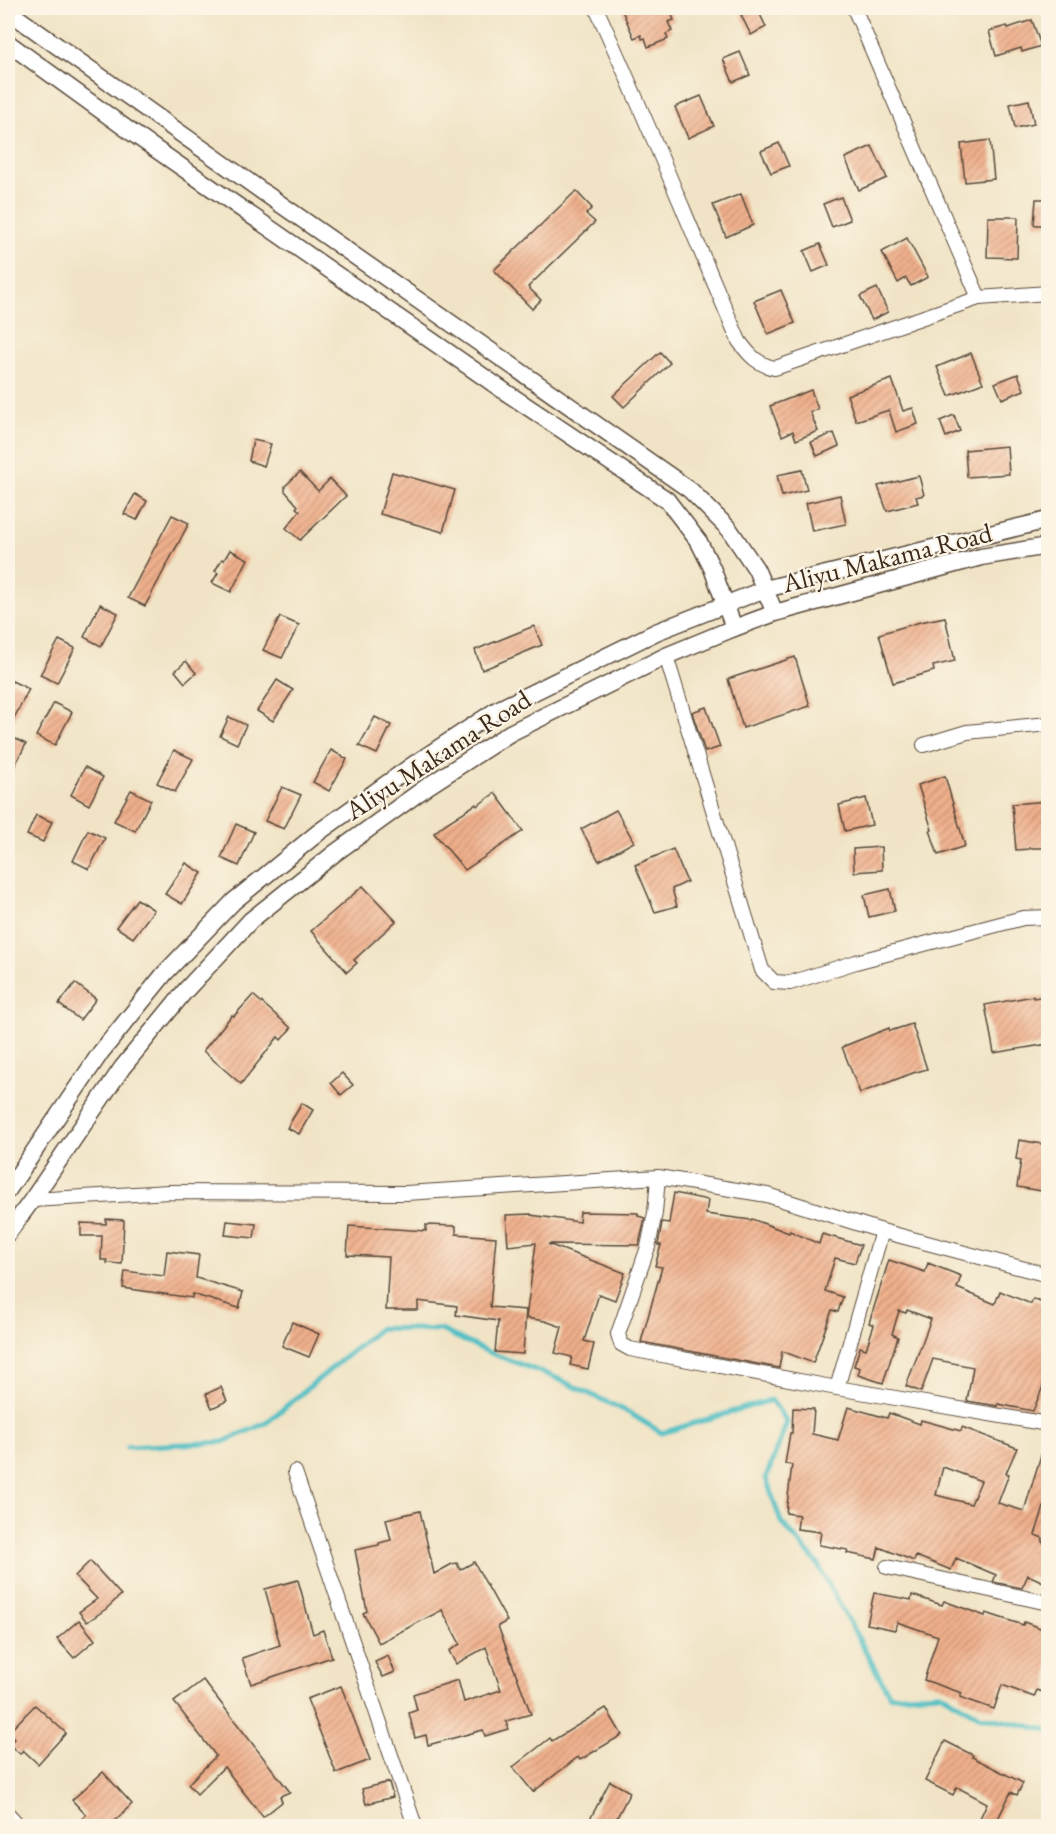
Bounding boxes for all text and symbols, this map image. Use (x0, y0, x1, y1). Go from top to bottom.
street label: Aliyu Makama Road (777, 514, 996, 601)
street label: Aliyu Makama Road (337, 681, 538, 828)

